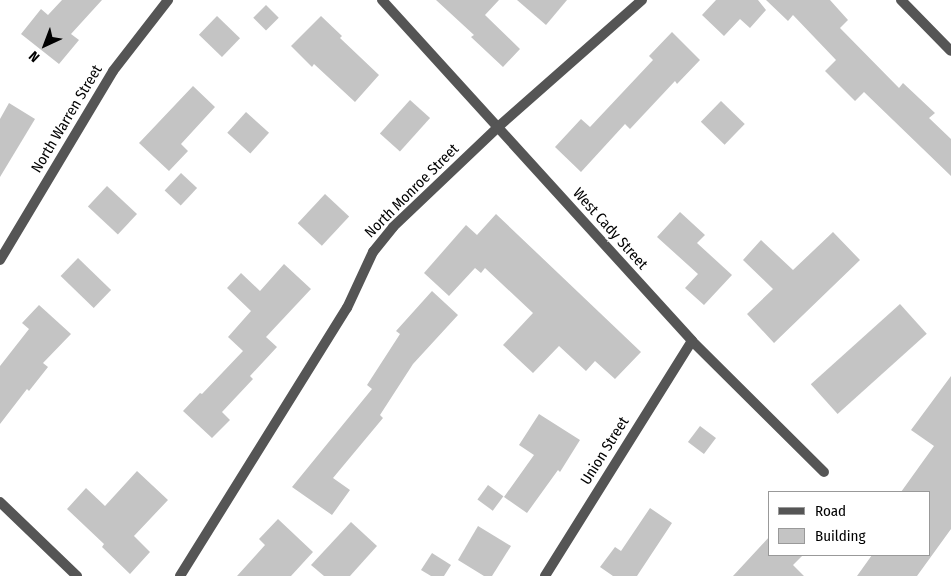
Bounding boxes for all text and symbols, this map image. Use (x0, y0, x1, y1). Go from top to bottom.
north arrow (20, 20, 70, 70)
text: N (26, 47, 43, 65)
street label: North Warren Street (28, 62, 106, 176)
street label: North Monroe Street (361, 140, 463, 242)
street label: West Cady Street (569, 185, 651, 273)
street label: Union Street (577, 414, 633, 488)
legend (768, 491, 931, 556)
text: Road (815, 502, 846, 520)
text: Building (815, 527, 866, 545)

